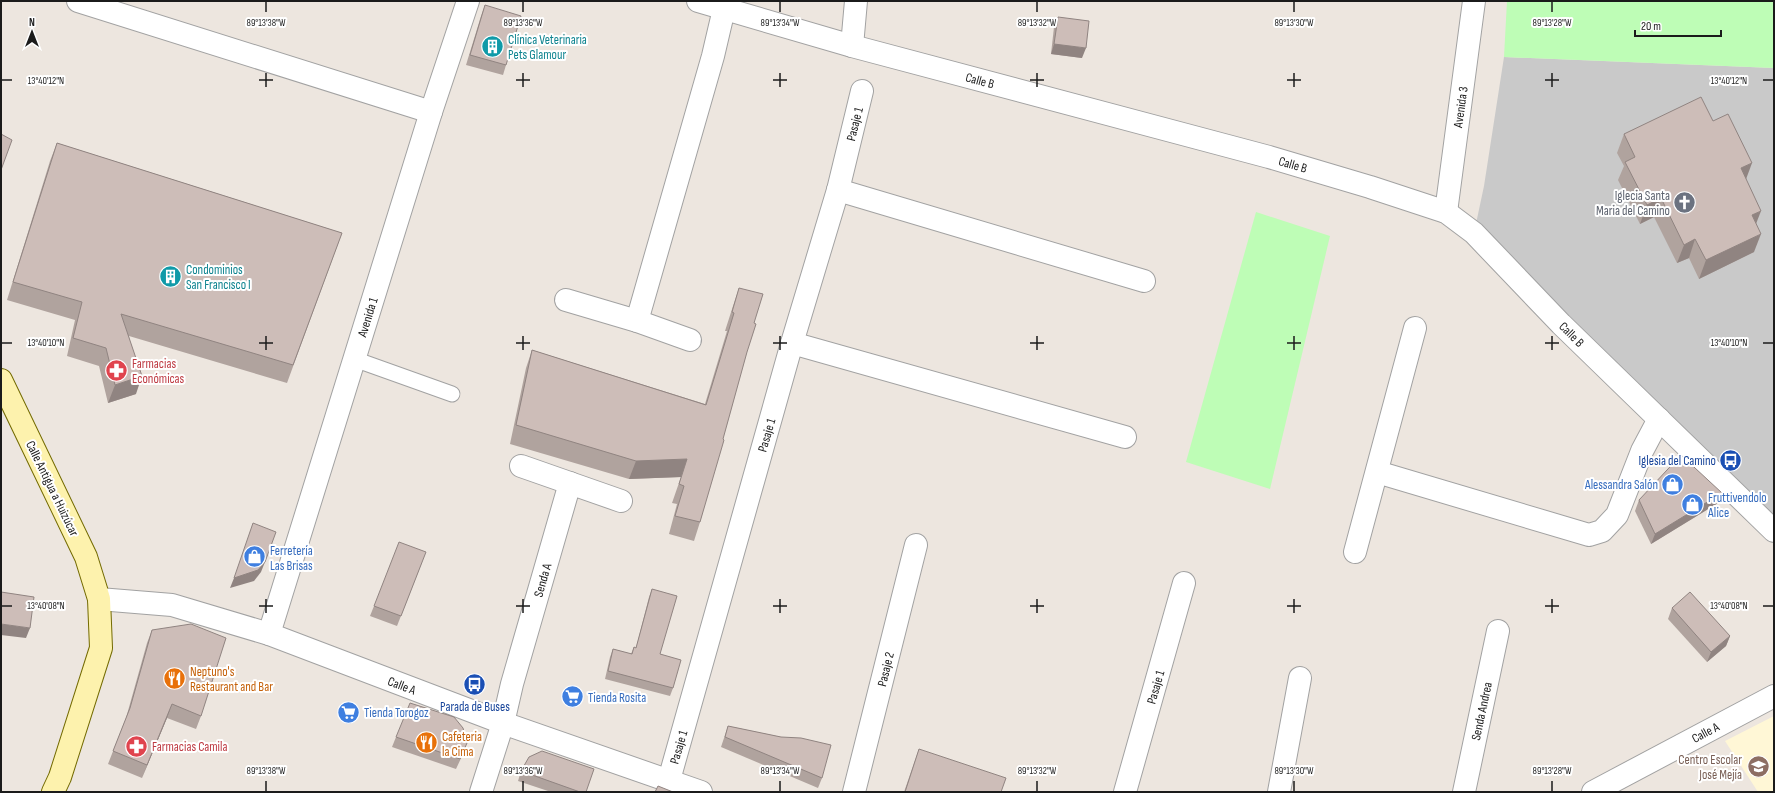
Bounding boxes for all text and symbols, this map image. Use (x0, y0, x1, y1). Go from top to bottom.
north arrow (12, 12, 52, 52)
scale bar (1635, 12, 1721, 38)
text: N (29, 16, 35, 29)
text: 89°13'38"W (247, 17, 286, 29)
text: 89°13'36"W (504, 17, 543, 29)
text: 89°13'34"W (761, 17, 800, 29)
text: 89°13'32"W (1018, 17, 1057, 29)
text: 89°13'30"W (1274, 17, 1314, 29)
text: 89°13'28"W (1533, 17, 1572, 29)
text: 20 m (1641, 19, 1661, 34)
place label: Clínica Veterinaria Pets Glamour (508, 32, 587, 63)
building icon: Clínica Veterinaria Pets Glamour (479, 33, 505, 59)
street label: Calle B (964, 69, 996, 93)
text: 13°40'12"N (28, 75, 64, 87)
text: 13°40'12"N (1711, 75, 1747, 87)
street label: Avenida 3 (1450, 85, 1472, 130)
street label: Pasaje 1 (843, 105, 867, 143)
street label: Calle B (1277, 153, 1309, 177)
place label: Iglecia Santa Maria del Camino (1596, 188, 1670, 219)
church icon: Iglecia Santa Maria del Camino (1672, 189, 1698, 215)
place label: Condominios San Francisco I (186, 262, 251, 293)
building icon: Condominios San Francisco I (158, 263, 184, 289)
street label: Avenida 1 (354, 295, 382, 340)
street label: Calle B (1555, 319, 1587, 351)
text: 13°40'10"N (28, 337, 64, 349)
text: 13°40'10"N (1711, 337, 1747, 349)
place label: Farmacias Económicas (132, 356, 185, 387)
pharmacy icon: Farmacias Económicas (103, 357, 129, 383)
street label: Pasaje 1 (755, 416, 779, 454)
street label: Calle Antigua a Huizúcar (22, 438, 82, 539)
bus stop icon: Iglesia del Camino (1718, 447, 1744, 473)
place label: Iglesia del Camino (1638, 453, 1716, 469)
shop icon: Alessandra Salón (1660, 471, 1686, 497)
place label: Alessandra Salón (1584, 477, 1658, 493)
place label: Fruttivendolo Alice (1707, 490, 1767, 521)
shop icon: Fruttivendolo Alice (1679, 491, 1705, 517)
place label: Ferretería Las Brisas (270, 543, 313, 574)
shop icon: Ferretería Las Brisas (241, 544, 267, 570)
street label: Senda A (531, 561, 556, 599)
text: 13°40'08"N (27, 600, 65, 612)
text: 13°40'08"N (1710, 600, 1748, 612)
street label: Pasaje 2 (874, 650, 898, 688)
place label: Neptuno's Restaurant and Bar (190, 664, 273, 695)
restaurant icon: Neptuno's Restaurant and Bar (162, 665, 188, 691)
street label: Pasaje 1 (1144, 668, 1168, 706)
bus stop icon: Parada de Buses (462, 671, 488, 697)
street label: Calle A (385, 673, 418, 699)
street label: Senda Andrea (1468, 680, 1496, 742)
supermarket icon: Tienda Rosita (559, 684, 585, 710)
place label: Tienda Rosita (588, 690, 646, 706)
supermarket icon: Tienda Torogoz (335, 699, 361, 725)
place label: Parada de Buses (440, 699, 510, 715)
place label: Tienda Torogoz (364, 705, 429, 721)
street label: Calle A (1689, 719, 1722, 747)
street label: Pasaje 1 (667, 728, 691, 766)
place label: Cafeteria la Cima (442, 729, 482, 760)
restaurant icon: Cafeteria la Cima (414, 730, 440, 756)
pharmacy icon: Farmacias Camila (123, 733, 149, 759)
place label: Farmacias Camila (152, 739, 227, 755)
place label: Centro Escolar José Mejía (1678, 752, 1742, 783)
school or university icon: Centro Escolar José Mejía (1745, 753, 1771, 779)
text: 89°13'38"W (247, 765, 286, 777)
text: 89°13'36"W (504, 765, 543, 777)
text: 89°13'34"W (761, 765, 800, 777)
text: 89°13'32"W (1018, 765, 1057, 777)
text: 89°13'30"W (1274, 765, 1314, 777)
text: 89°13'28"W (1533, 765, 1572, 777)

